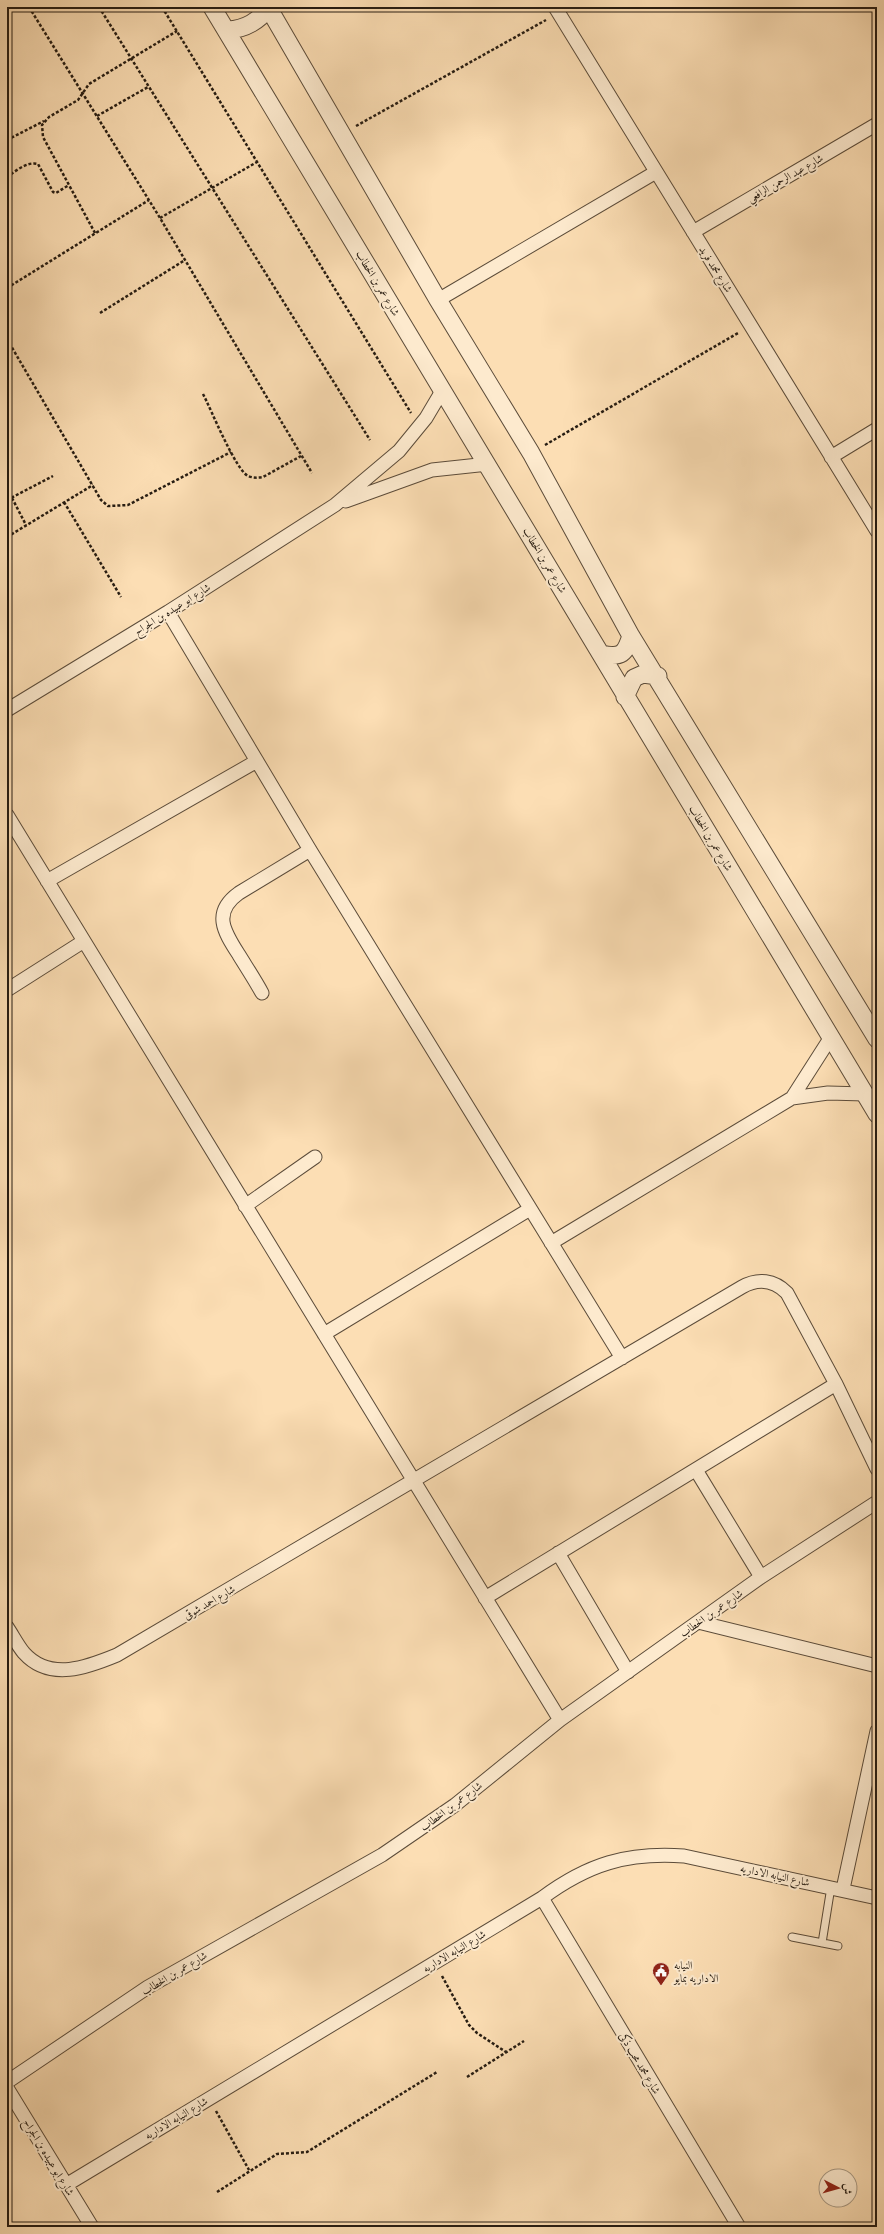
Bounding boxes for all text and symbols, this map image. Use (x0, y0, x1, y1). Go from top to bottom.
street label: شارع عبد الرحمن الرافعي (745, 151, 828, 209)
street label: شارع محمد فريد (694, 244, 735, 296)
street label: شارع عمر بن الخطاب (350, 248, 402, 320)
street label: شارع عمر بن الخطاب (517, 525, 569, 597)
street label: شارع ابو عبيده بن الجراح (132, 581, 215, 642)
street label: شارع عمر بن الخطاب (683, 803, 735, 875)
street label: شارع احمد شوقى (181, 1582, 239, 1625)
street label: شارع عمر بن الخطاب (677, 1587, 747, 1642)
street label: شارع عمر بن الخطاب (418, 1779, 487, 1836)
street label: شارع النيابه الاداريه (738, 1862, 811, 1892)
street label: شارع النيابه الاداريه (420, 1928, 490, 1978)
street label: شارع عمر بن الخطاب (139, 1949, 211, 2001)
place label: النيابه الاداريه بمايو (673, 1959, 718, 1986)
public building icon: النيابه الاداريه بمايو (651, 1961, 671, 1986)
street label: شارع محمد محب ذكى (614, 2030, 664, 2098)
street label: شارع النيابه الاداريه (142, 2095, 212, 2145)
street label: شارع ابو عبيده بن الجراح (17, 2116, 77, 2200)
north arrow (818, 2168, 858, 2208)
text: ش (839, 2183, 854, 2195)

